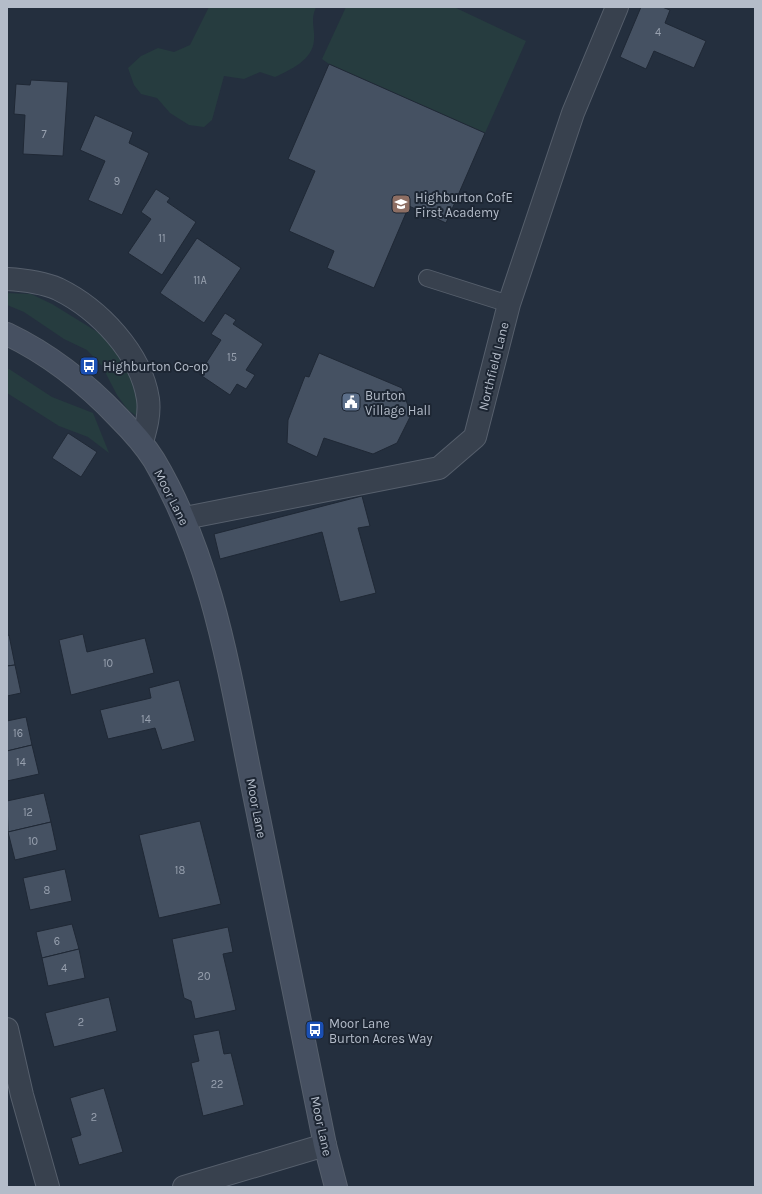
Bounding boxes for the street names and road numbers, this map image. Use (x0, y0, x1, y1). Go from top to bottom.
street label: Northfield Lane (475, 320, 512, 412)
street label: Moor Lane (151, 467, 192, 528)
street label: Moor Lane (243, 777, 270, 840)
street label: Moor Lane (308, 1095, 335, 1158)

